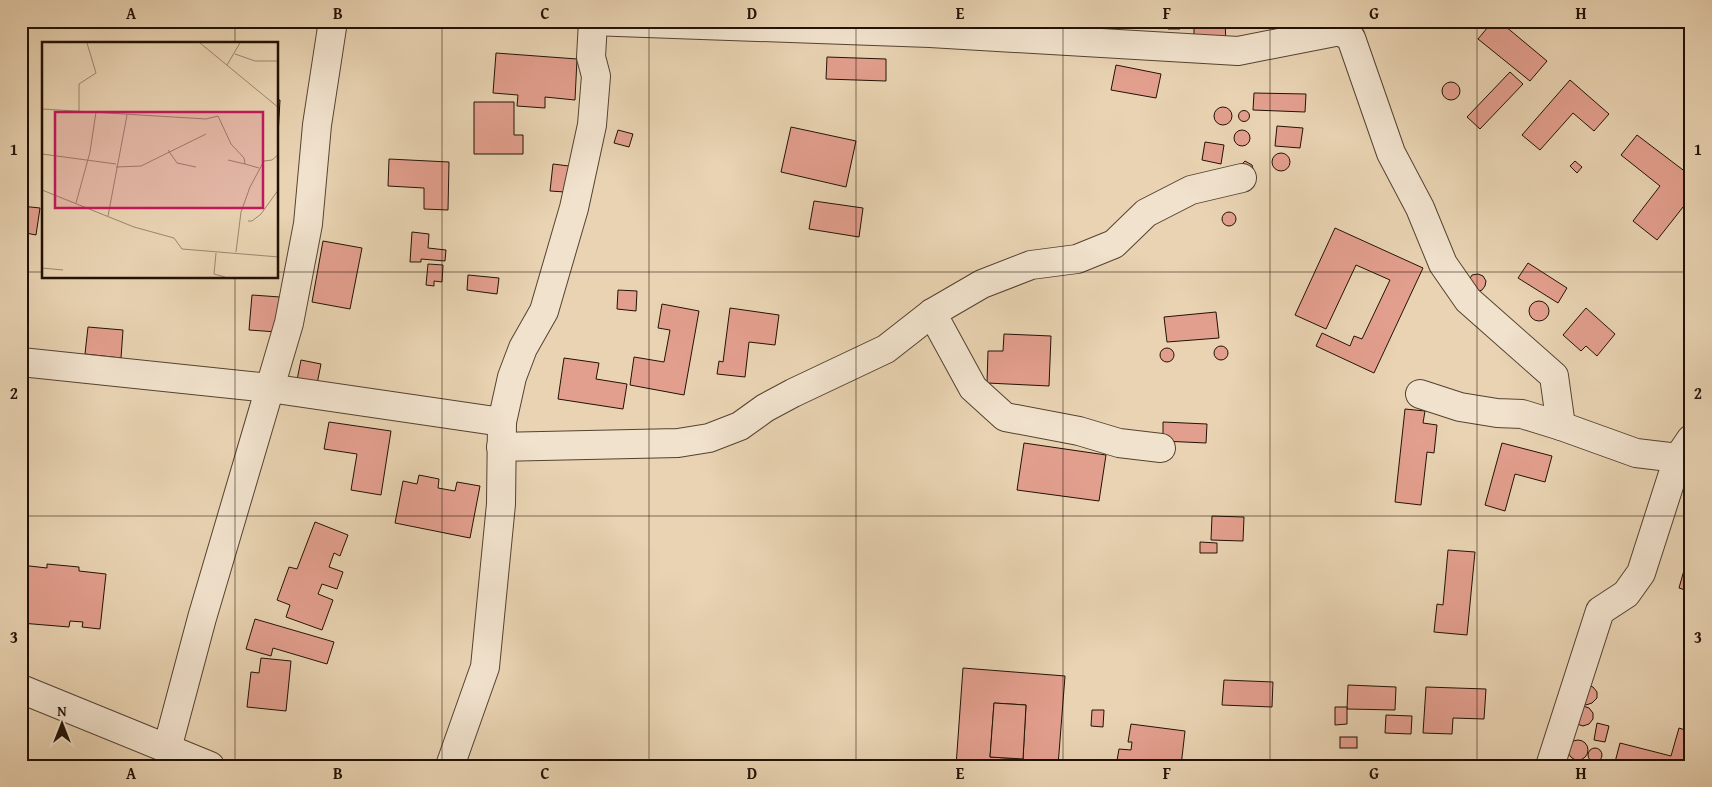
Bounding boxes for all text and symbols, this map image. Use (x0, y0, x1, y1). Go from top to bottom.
text: A (126, 1, 137, 25)
text: B (333, 1, 343, 25)
text: C (540, 1, 550, 25)
text: D (747, 1, 757, 25)
text: E (956, 1, 965, 25)
text: F (1163, 1, 1171, 25)
text: G (1369, 1, 1379, 25)
text: H (1575, 1, 1587, 25)
inset map (42, 42, 279, 279)
text: 1 (10, 137, 18, 161)
text: 1 (1694, 137, 1702, 161)
text: 2 (10, 381, 18, 405)
text: 2 (1694, 381, 1702, 405)
text: 3 (10, 625, 18, 649)
text: 3 (1694, 625, 1702, 649)
north arrow (38, 700, 88, 750)
text: N (57, 701, 67, 721)
text: A (126, 761, 137, 785)
text: B (333, 761, 343, 785)
text: C (540, 761, 550, 785)
text: D (747, 761, 757, 785)
text: E (956, 761, 965, 785)
text: F (1163, 761, 1171, 785)
text: G (1369, 761, 1379, 785)
text: H (1575, 761, 1587, 785)

